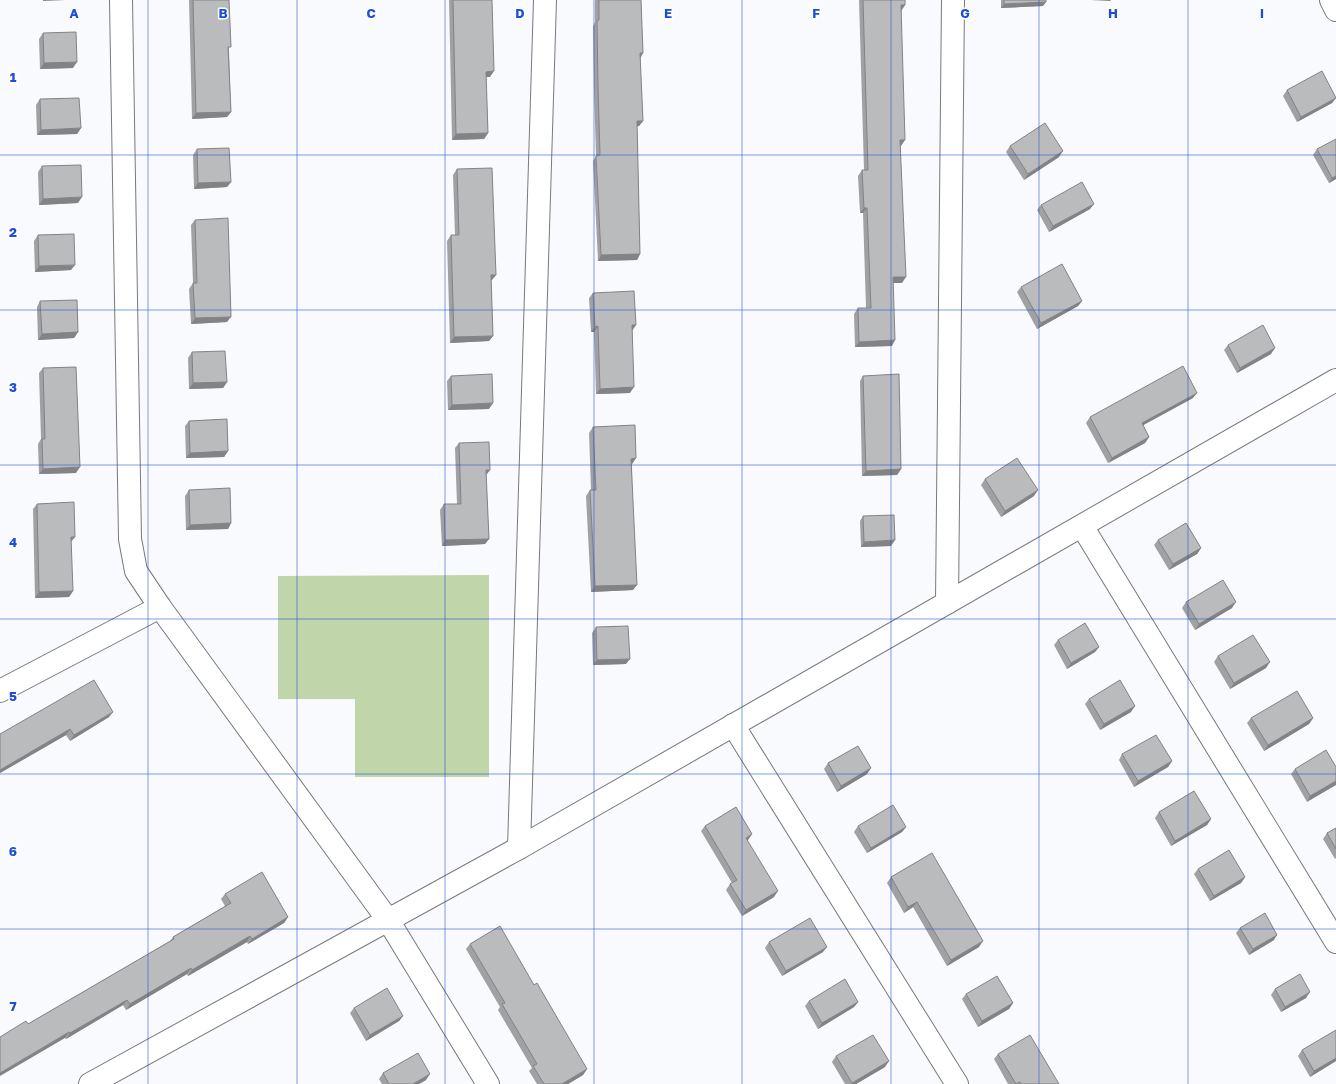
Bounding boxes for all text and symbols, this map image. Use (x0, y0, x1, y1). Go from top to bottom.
text: A (69, 5, 79, 21)
text: B (218, 5, 228, 21)
text: C (366, 5, 376, 21)
text: D (515, 5, 525, 21)
text: E (664, 5, 672, 21)
text: F (812, 5, 820, 21)
text: G (960, 5, 970, 21)
text: H (1108, 5, 1118, 21)
text: I (1260, 5, 1264, 21)
text: 1 (10, 69, 17, 85)
text: 2 (9, 224, 17, 240)
text: 3 (9, 379, 17, 395)
text: 4 (9, 534, 17, 550)
text: 5 (9, 688, 17, 704)
text: 6 (9, 843, 17, 859)
text: 7 (9, 998, 17, 1014)

